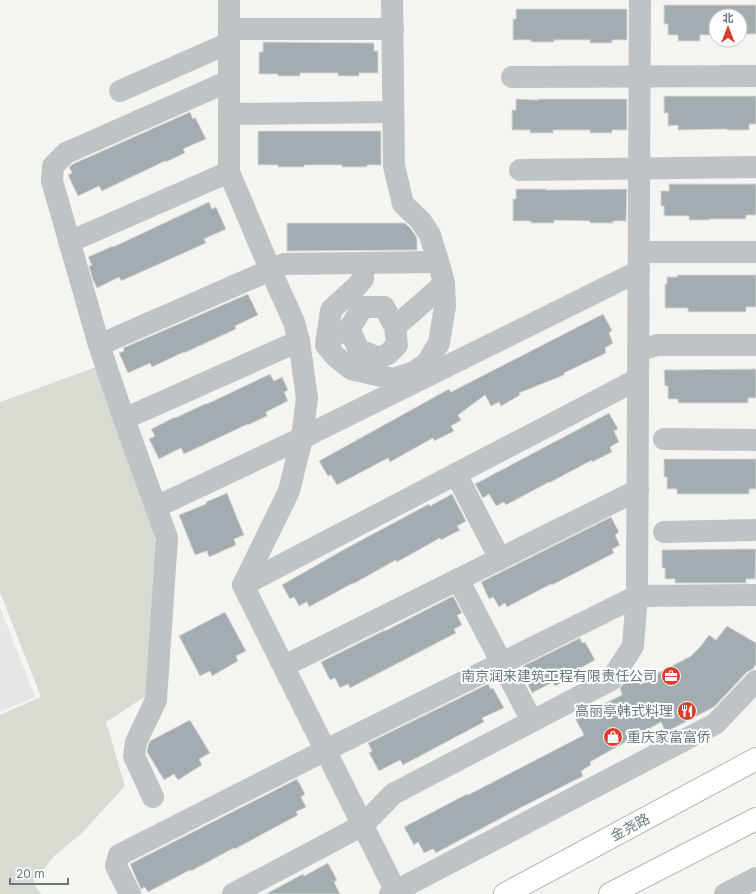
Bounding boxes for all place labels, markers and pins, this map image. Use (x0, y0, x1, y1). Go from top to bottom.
office icon: 南京润来建筑工程有限责任公司 (660, 665, 682, 687)
place label: 南京润来建筑工程有限责任公司 (461, 667, 657, 684)
restaurant icon: 高丽亭韩式料理 (676, 700, 698, 722)
place label: 高丽亭韩式料理 (575, 702, 673, 719)
shop icon: 重庆家富富侨 (602, 726, 624, 748)
place label: 重庆家富富侨 (627, 728, 711, 745)

